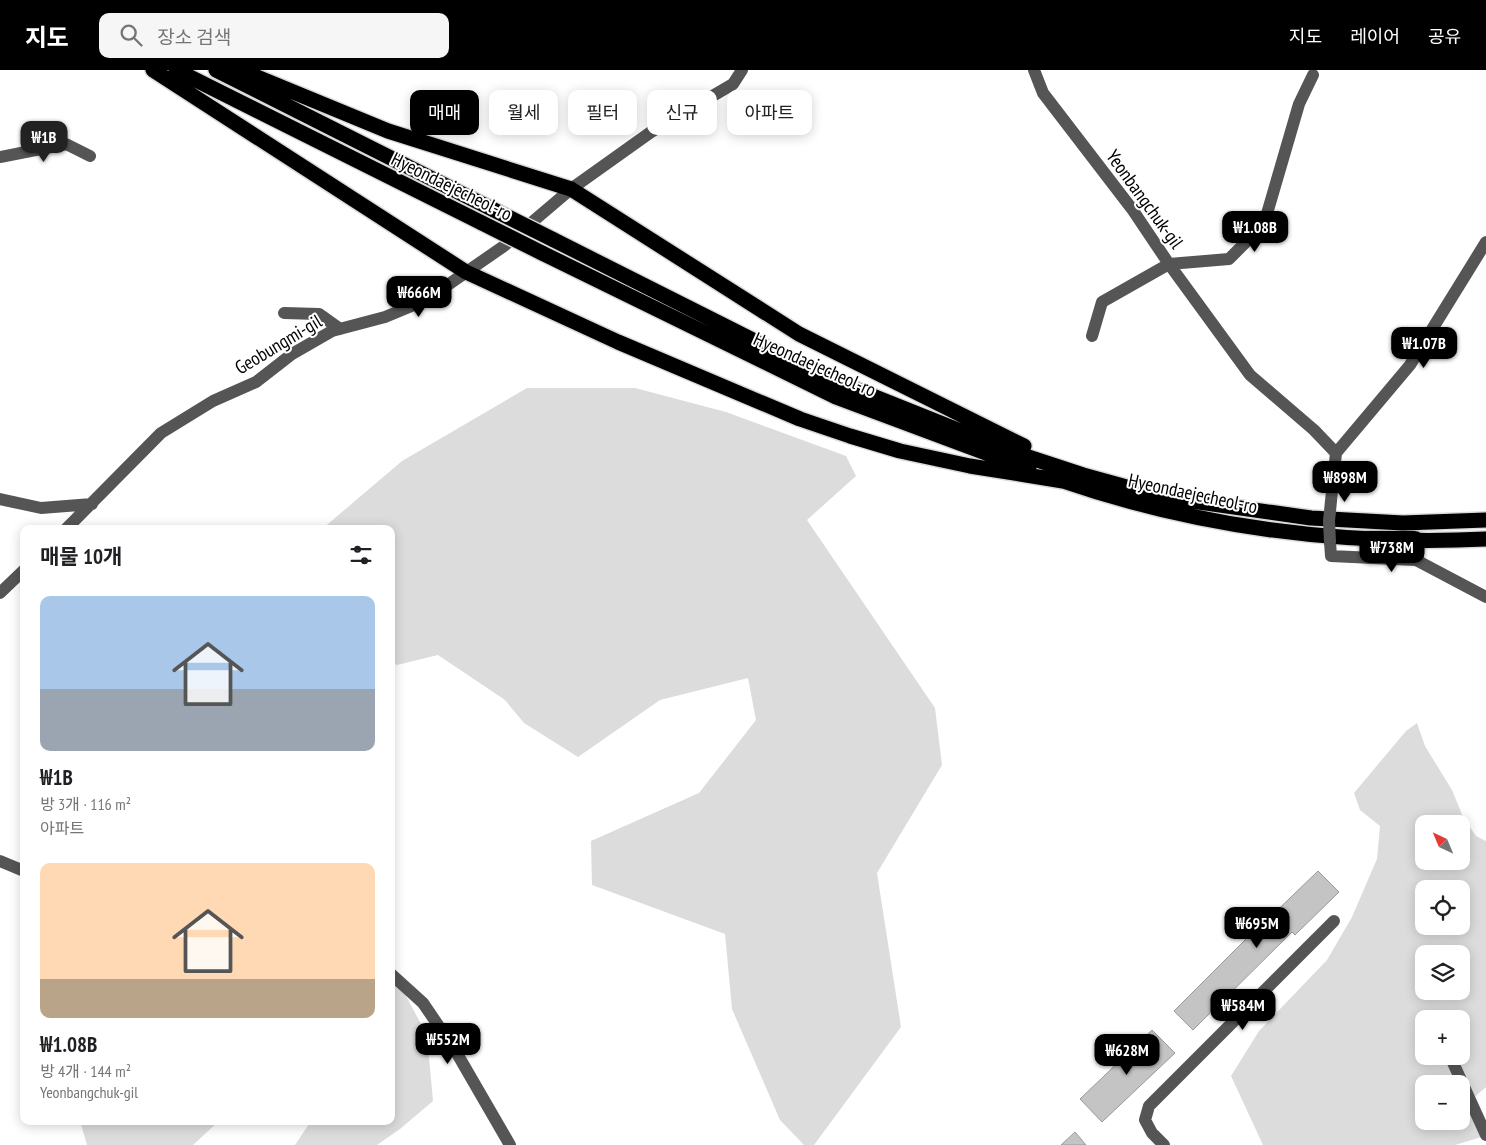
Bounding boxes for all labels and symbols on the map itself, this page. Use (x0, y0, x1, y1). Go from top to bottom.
pin: ₩1B (20, 121, 68, 163)
street label: Yeonbangchuk-gil (1101, 145, 1189, 254)
street label: Hyeondaejecheol-ro (388, 146, 516, 226)
pin: ₩1.08B (1214, 210, 1296, 253)
pin: ₩666M (384, 276, 454, 318)
street label: Geobungmi-gil (230, 308, 326, 379)
street label: Hyeondaejecheol-ro (750, 326, 880, 402)
pin: ₩1.07B (1383, 326, 1465, 369)
pin: ₩898M (1310, 460, 1380, 503)
street label: Hyeondaejecheol-ro (1126, 468, 1260, 518)
pin: ₩738M (1357, 530, 1427, 573)
north arrow (1415, 815, 1470, 870)
pin: ₩695M (1222, 906, 1292, 949)
pin: ₩584M (1208, 988, 1278, 1031)
pin: ₩552M (413, 1022, 483, 1065)
pin: ₩628M (1092, 1034, 1162, 1076)

